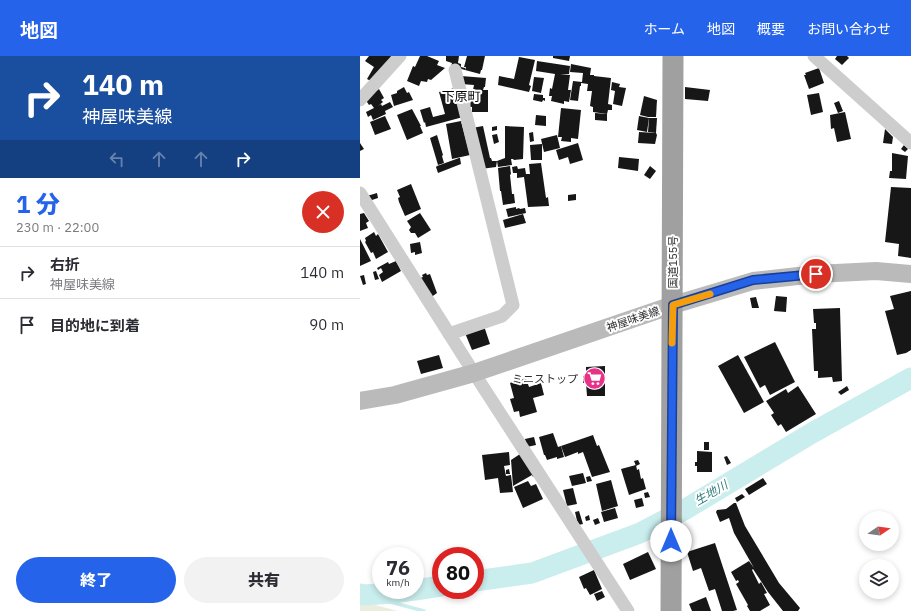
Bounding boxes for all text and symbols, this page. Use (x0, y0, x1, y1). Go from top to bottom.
text: 地図 (20, 18, 58, 42)
text: ホーム (643, 20, 685, 38)
text: 地図 (707, 20, 735, 38)
text: 概要 (757, 20, 785, 38)
text: お問い合わせ (807, 20, 891, 38)
text: 140 m (82, 66, 164, 103)
icon: right (16, 72, 68, 124)
district label: 下原町 (441, 88, 481, 105)
text: 神屋味美線 (82, 105, 172, 128)
icon: left (106, 148, 128, 170)
icon: ahead (148, 148, 170, 170)
icon: ahead (190, 148, 212, 170)
icon: right (232, 148, 254, 170)
text: 1 分 (16, 188, 60, 220)
button: close (302, 191, 344, 233)
text: 230 m · 22:00 (16, 219, 99, 236)
street label: 国道155号 (666, 236, 680, 288)
text: 右折 (50, 255, 80, 274)
pin (799, 257, 833, 291)
icon: right (16, 262, 38, 284)
text: 140 m (300, 263, 344, 282)
icon: arrive (805, 263, 827, 285)
text: 神屋味美線 (50, 276, 115, 293)
street label: 神屋味美線 (605, 303, 661, 335)
icon: arrive (16, 314, 38, 336)
text: 90 m (309, 315, 344, 334)
text: 目的地に到着 (50, 316, 140, 335)
supermarket icon: ミニストップ (581, 366, 607, 392)
place label: ミニストップ (512, 372, 578, 386)
water label: 生地川 (691, 476, 732, 508)
north arrow (859, 511, 899, 551)
map controls (859, 511, 899, 599)
position arrow (650, 520, 692, 562)
speed limit sign: 80 (432, 547, 484, 599)
text: 76 (386, 554, 410, 581)
button: 終了 (16, 557, 176, 603)
button: 共有 (184, 557, 344, 603)
button: layers (859, 559, 899, 599)
text: km/h (386, 576, 410, 589)

